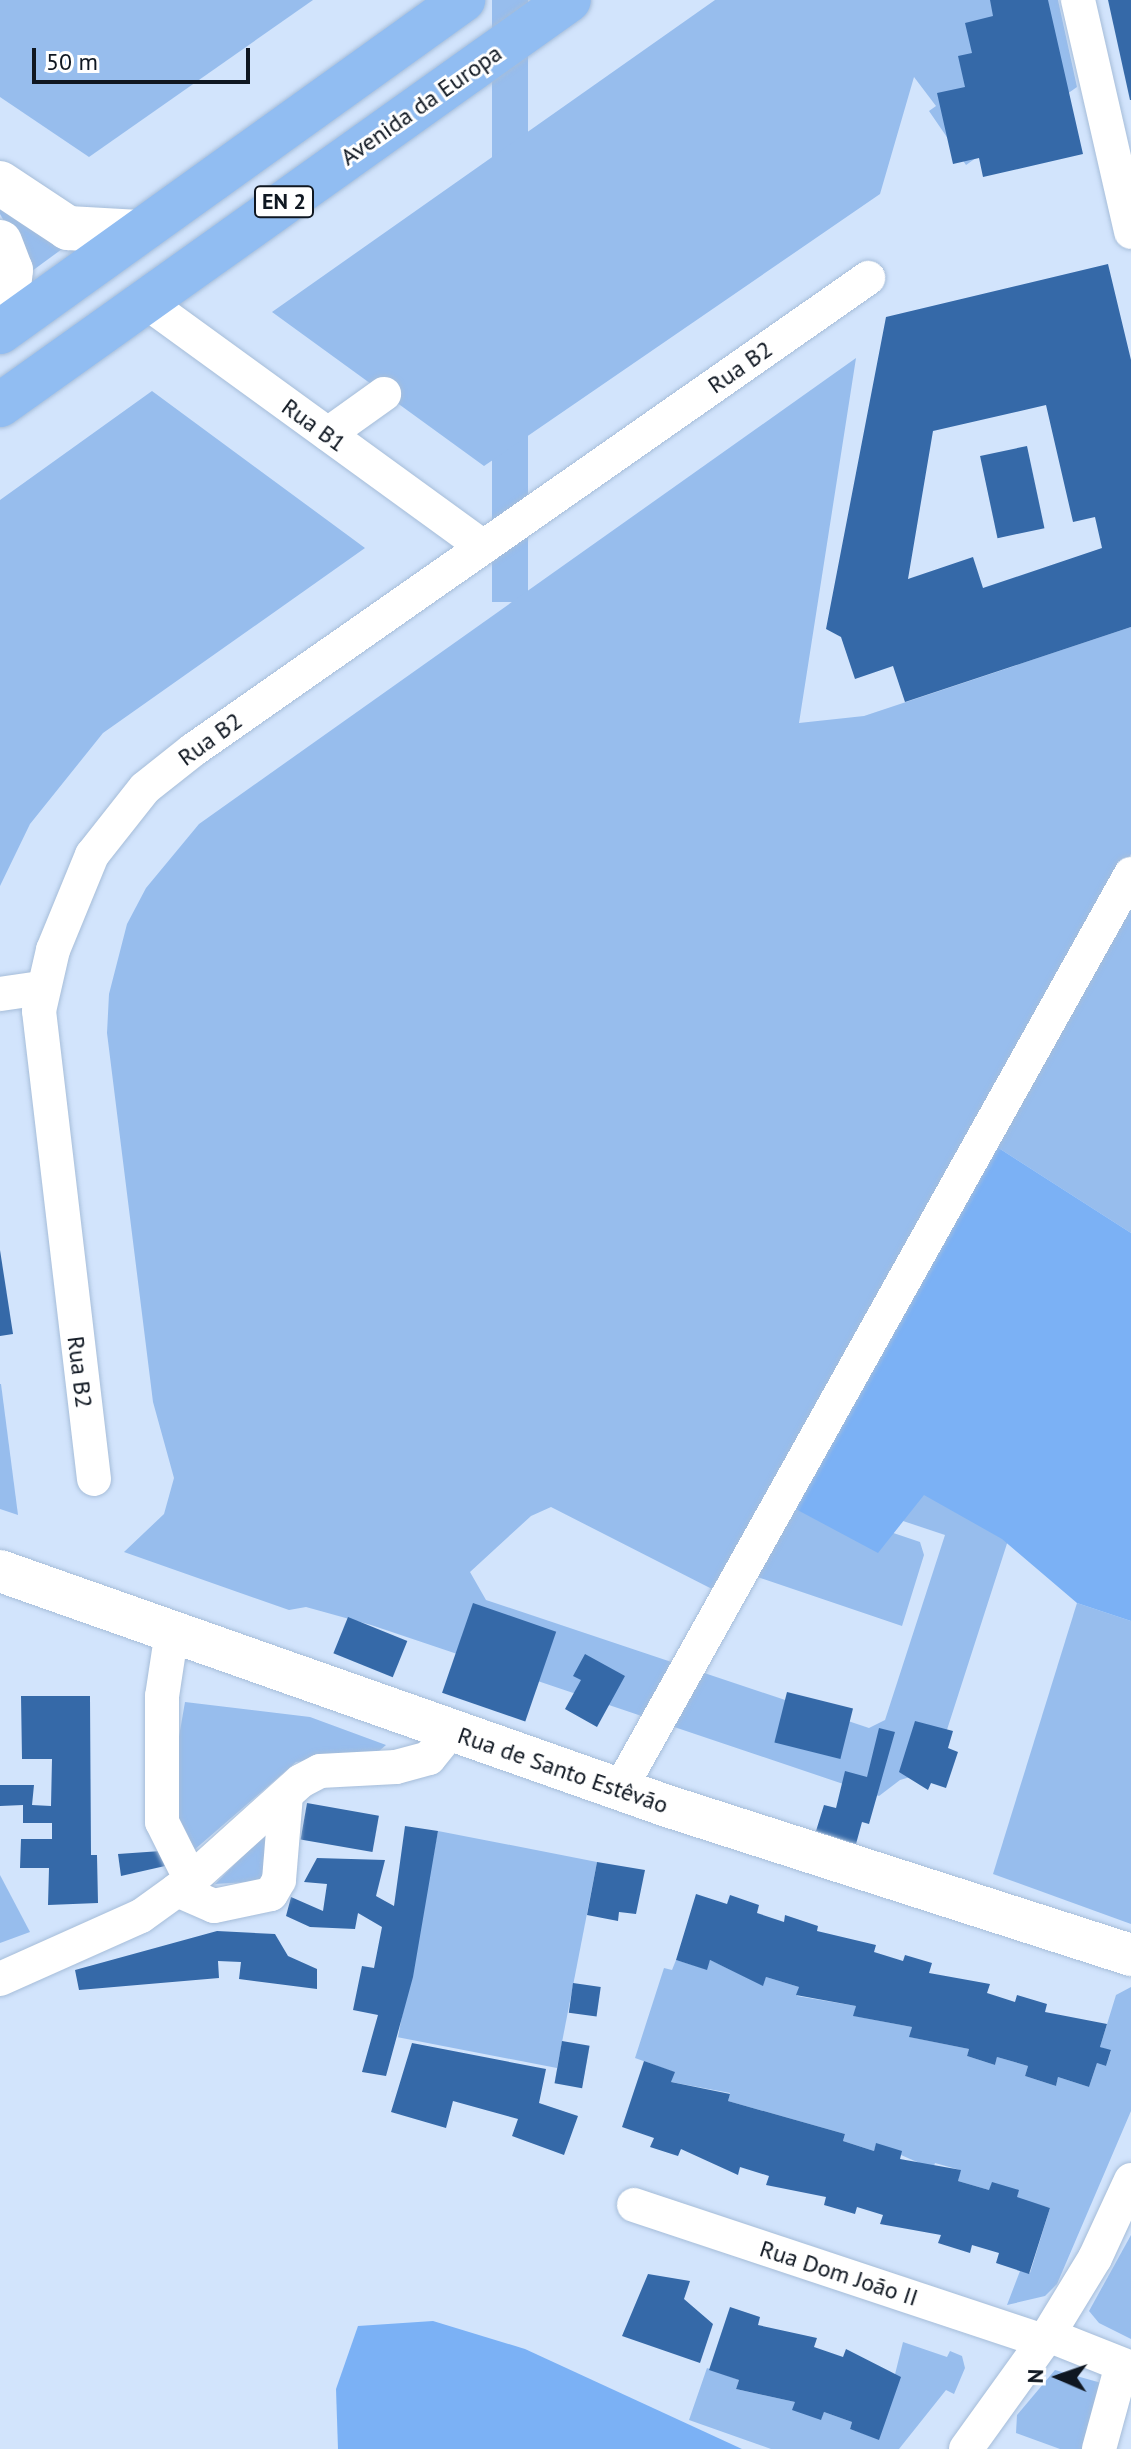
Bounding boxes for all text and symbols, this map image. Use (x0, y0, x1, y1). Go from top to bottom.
scale bar (36, 32, 254, 82)
street label: Avenida da Europa (335, 39, 507, 171)
text: 50 m (46, 46, 98, 77)
road number: EN 2 (254, 184, 314, 220)
street label: Rua B2 (702, 334, 778, 400)
street label: Rua B1 (276, 392, 352, 458)
street label: Rua B2 (172, 706, 248, 772)
street label: Rua B2 (61, 1334, 99, 1410)
street label: Rua de Santo Estêvão (454, 1720, 672, 1820)
street label: Rua Dom João II (756, 2234, 922, 2312)
north arrow (1019, 2337, 1099, 2417)
text: N (1021, 2368, 1049, 2384)

